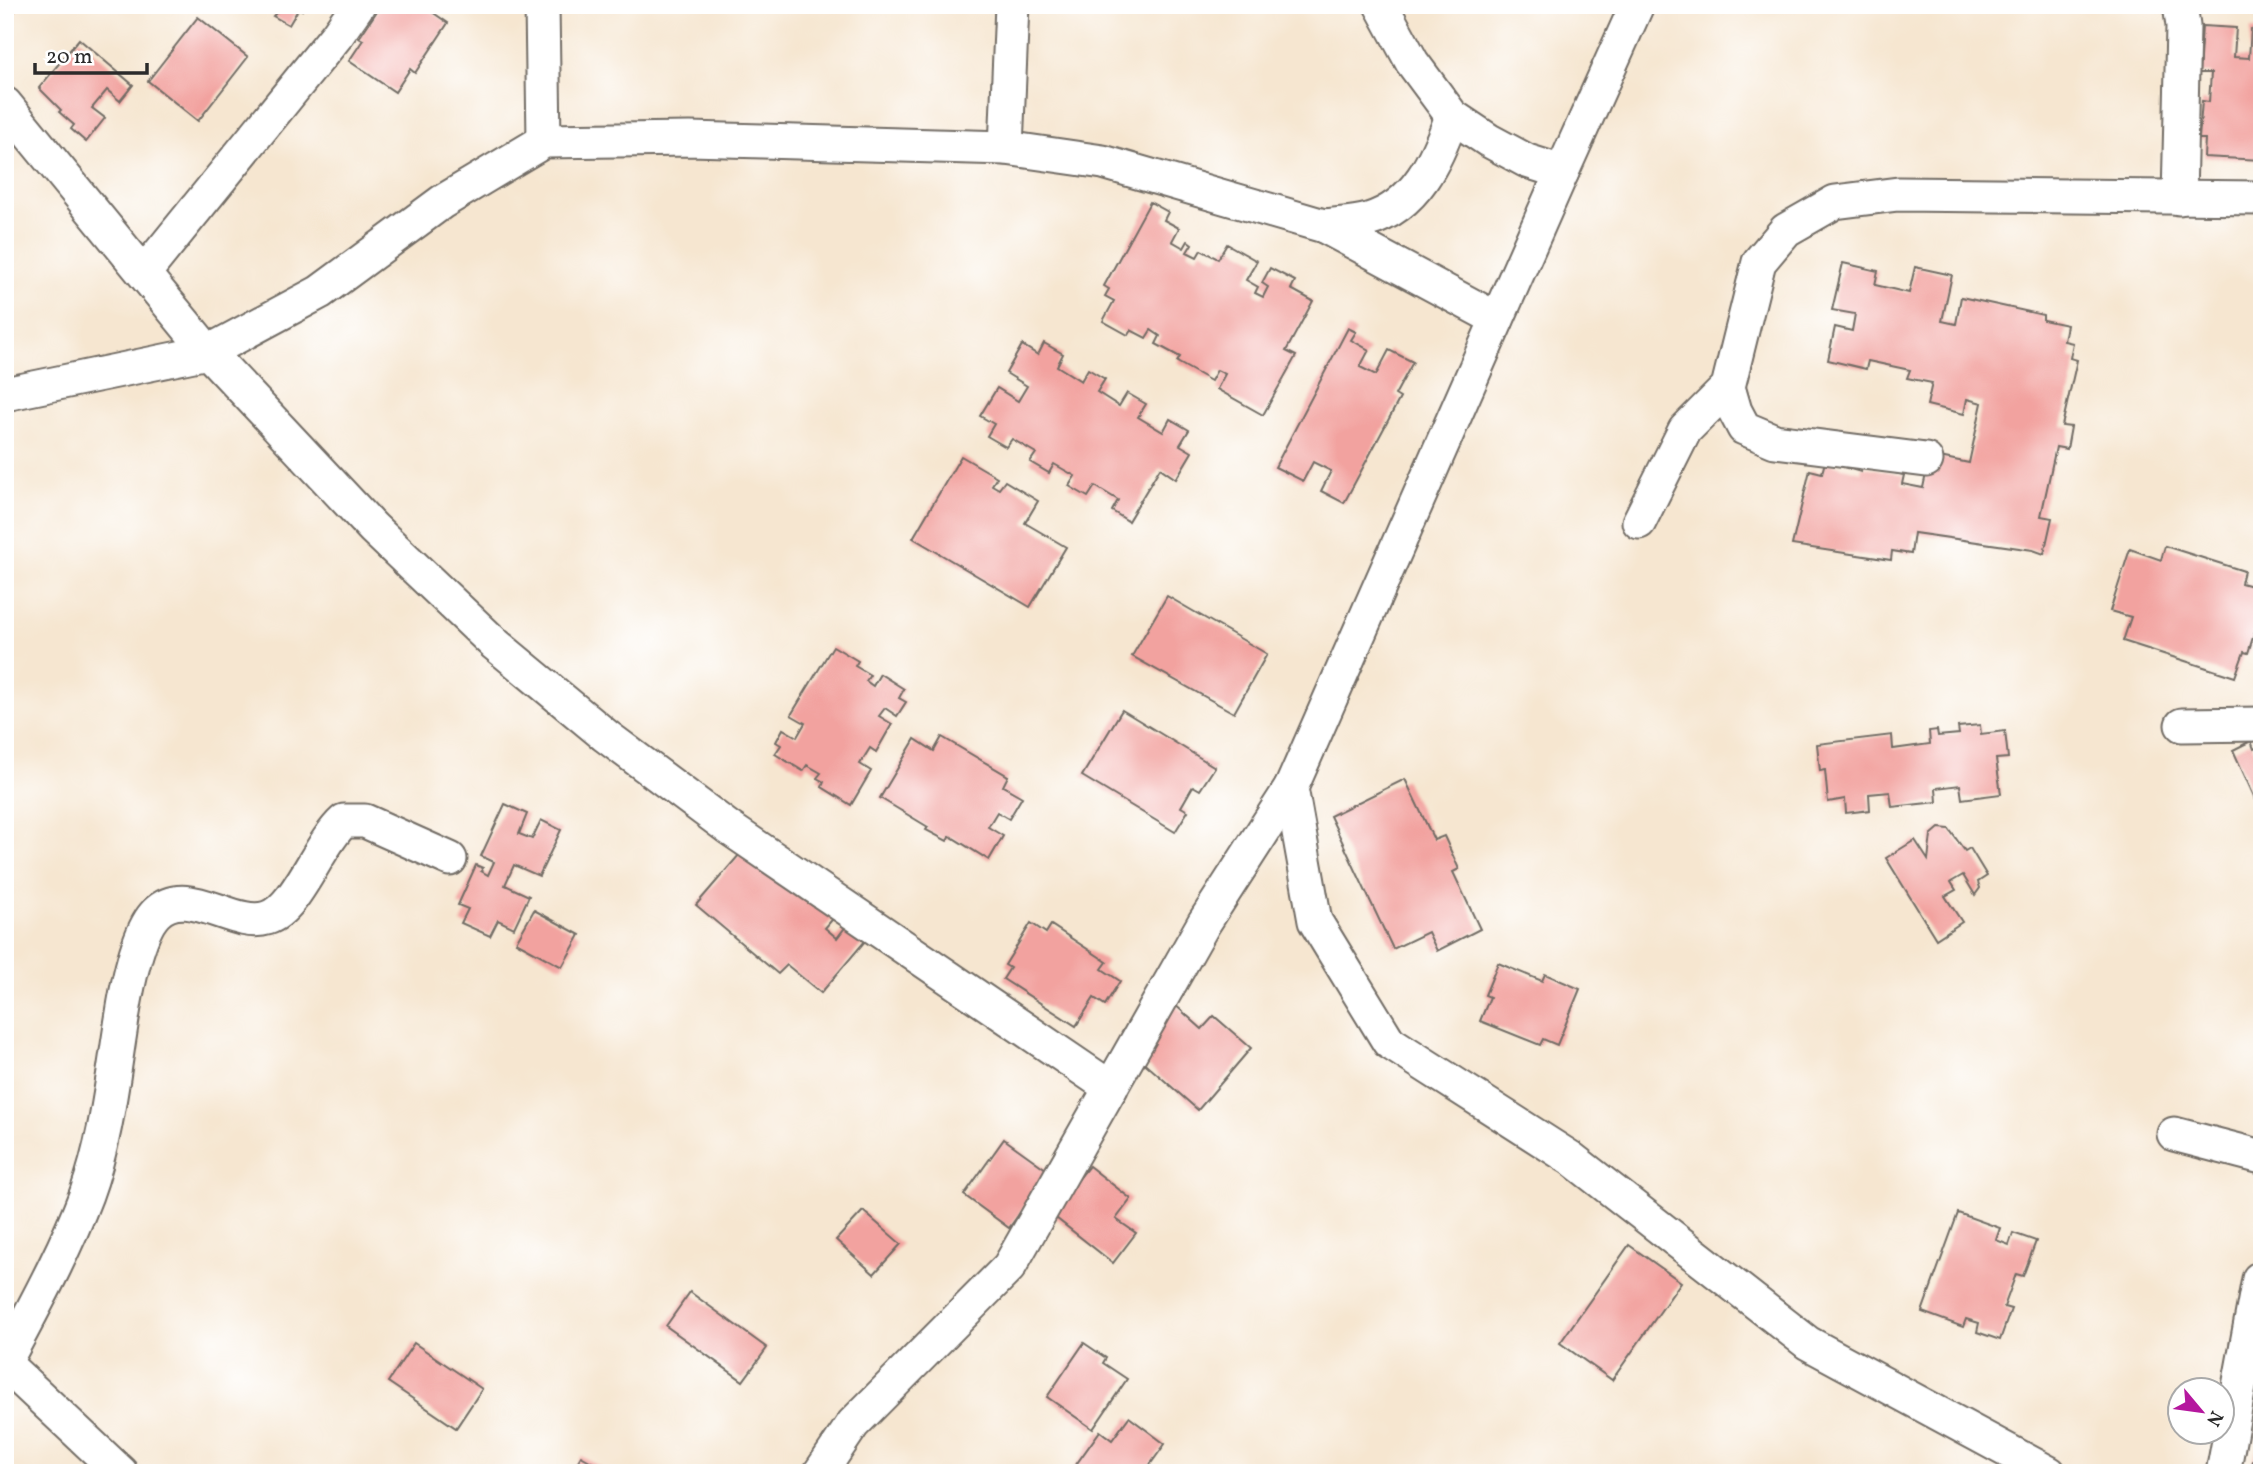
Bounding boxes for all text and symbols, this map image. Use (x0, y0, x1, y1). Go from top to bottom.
scale bar (35, 32, 147, 76)
text: 20 m (46, 43, 92, 72)
north arrow (2166, 1376, 2236, 1446)
text: N (2199, 1406, 2229, 1431)

